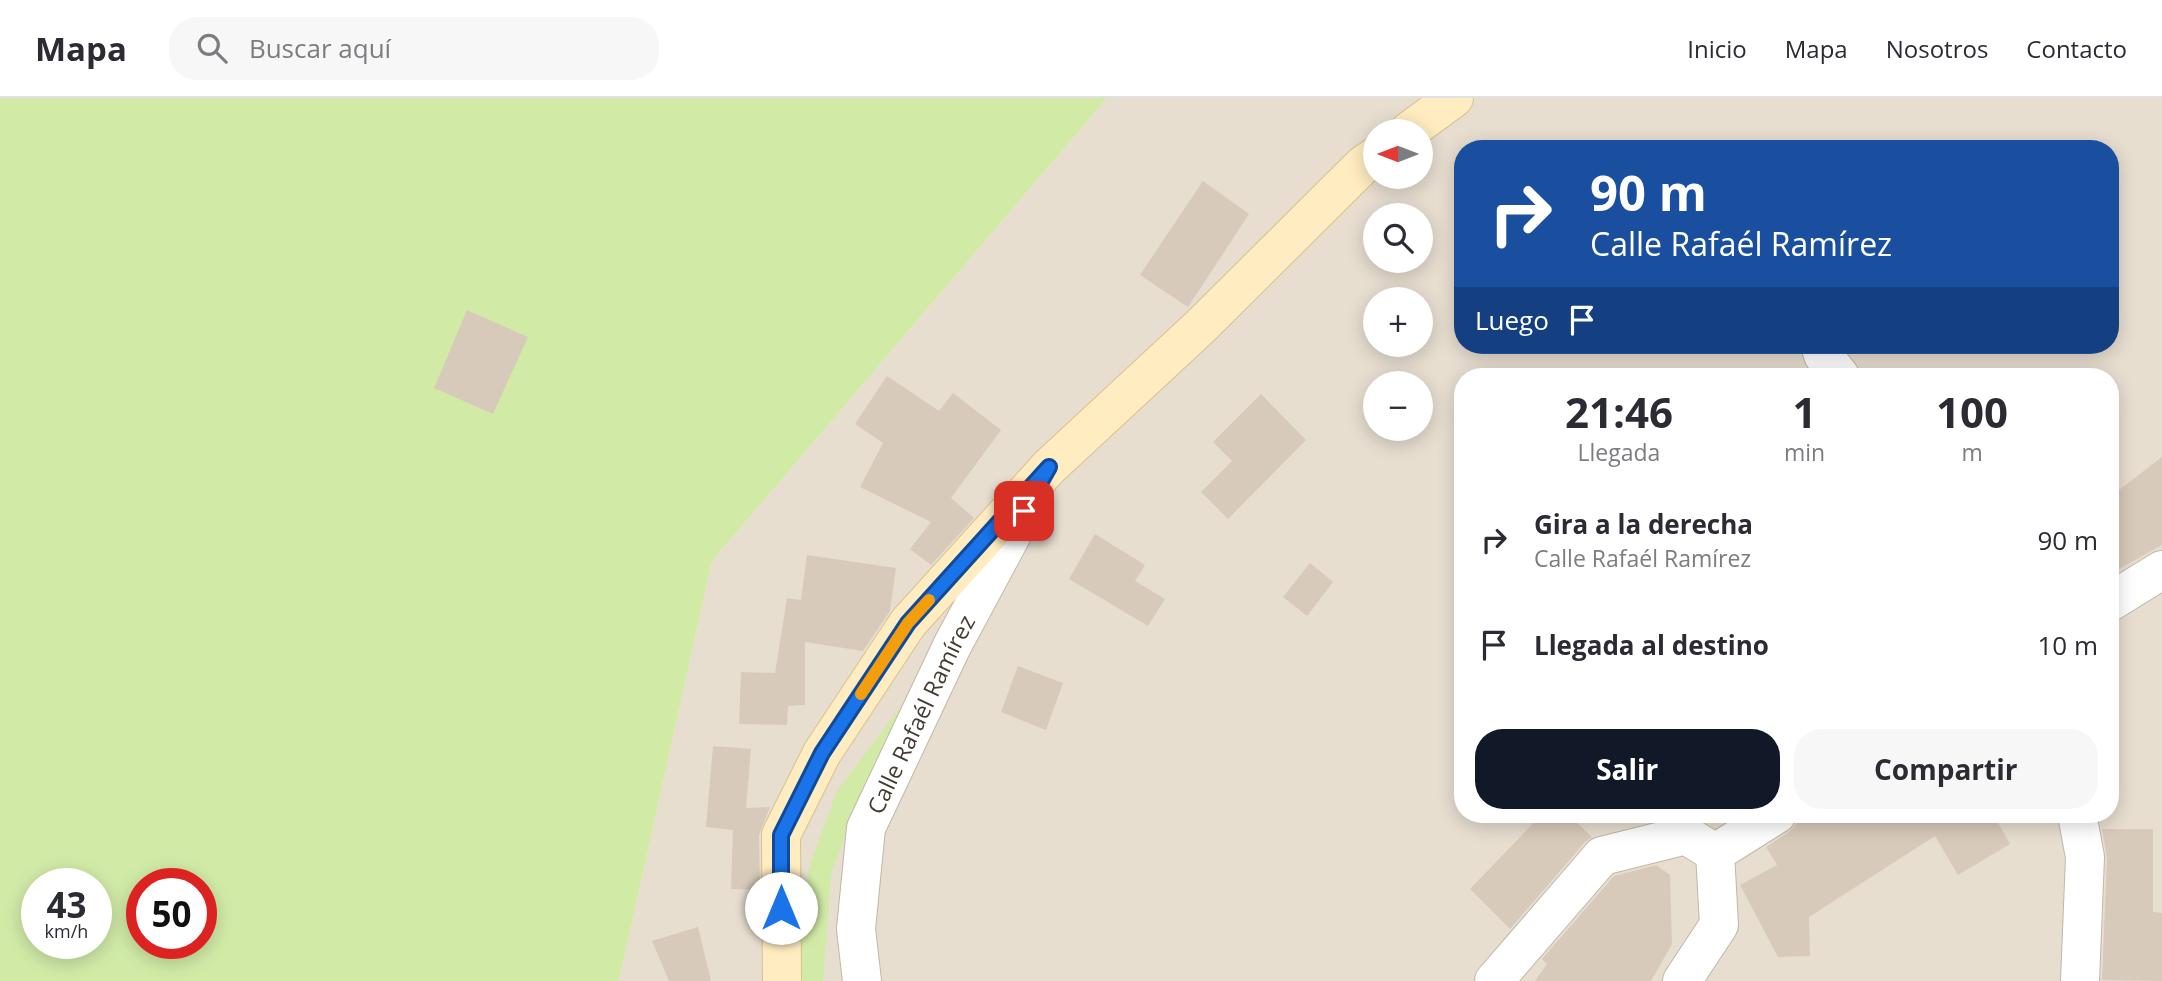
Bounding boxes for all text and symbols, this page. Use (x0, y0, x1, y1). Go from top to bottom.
search box (169, 17, 659, 80)
text: Mapa (35, 26, 127, 71)
icon: search (193, 29, 231, 67)
text: Buscar aquí (249, 30, 391, 66)
text: Inicio (1687, 32, 1747, 65)
text: Mapa (1785, 32, 1848, 65)
text: Nosotros (1886, 32, 1988, 65)
text: Contacto (2026, 32, 2127, 65)
north arrow (1363, 119, 1433, 189)
map controls (1363, 119, 1433, 441)
text: 90 m (1590, 159, 1707, 225)
icon: right (1475, 168, 1566, 259)
button: search (1363, 203, 1433, 273)
text: Calle Rafaél Ramírez (1590, 222, 1892, 265)
button: + (1363, 287, 1433, 357)
icon: arrive (1563, 301, 1601, 339)
text: Luego (1475, 302, 1549, 338)
button: − (1363, 371, 1433, 441)
text: 21:46 (1565, 383, 1673, 440)
text: 1 (1792, 383, 1817, 440)
text: 100 (1936, 383, 2008, 440)
text: Llegada (1578, 436, 1660, 468)
text: min (1784, 436, 1825, 468)
text: m (1961, 436, 1983, 468)
pin (994, 481, 1054, 541)
icon: arrive (1005, 492, 1043, 530)
text: Gira a la derecha (1534, 506, 1753, 542)
icon: right (1475, 521, 1513, 559)
text: 90 m (2037, 522, 2098, 558)
text: Calle Rafaél Ramírez (1534, 542, 1751, 574)
street label: Calle Rafaél Ramírez (859, 609, 982, 819)
icon: arrive (1475, 626, 1513, 664)
text: Llegada al destino (1534, 627, 1769, 663)
text: 10 m (2037, 627, 2098, 663)
button: Salir (1475, 729, 1780, 809)
button: Compartir (1794, 729, 2098, 809)
speed limit sign: 50 (126, 868, 217, 959)
position arrow (744, 871, 818, 945)
text: 43 (46, 881, 87, 928)
text: km/h (45, 919, 88, 943)

